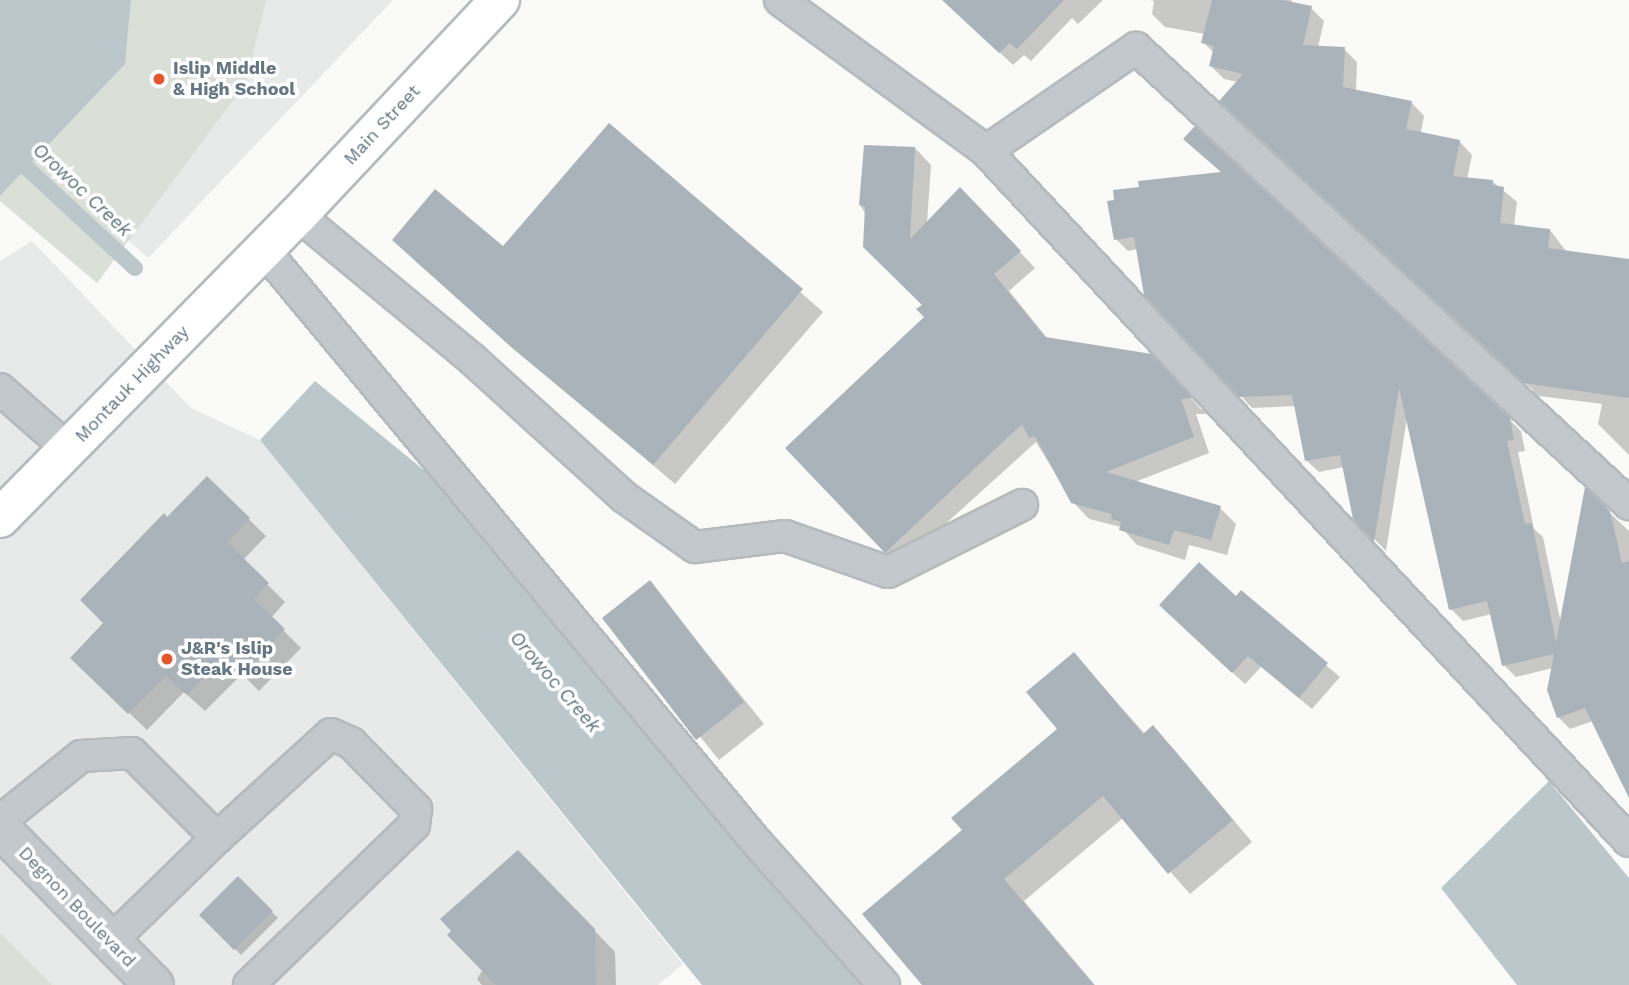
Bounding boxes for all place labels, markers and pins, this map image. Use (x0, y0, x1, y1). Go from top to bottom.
place label: Islip Middle & High School (173, 58, 295, 100)
marker: Islip Middle & High School (151, 71, 167, 87)
place label: J&R's Islip Steak House (181, 638, 293, 680)
marker: J&R's Islip Steak House (159, 651, 175, 667)

